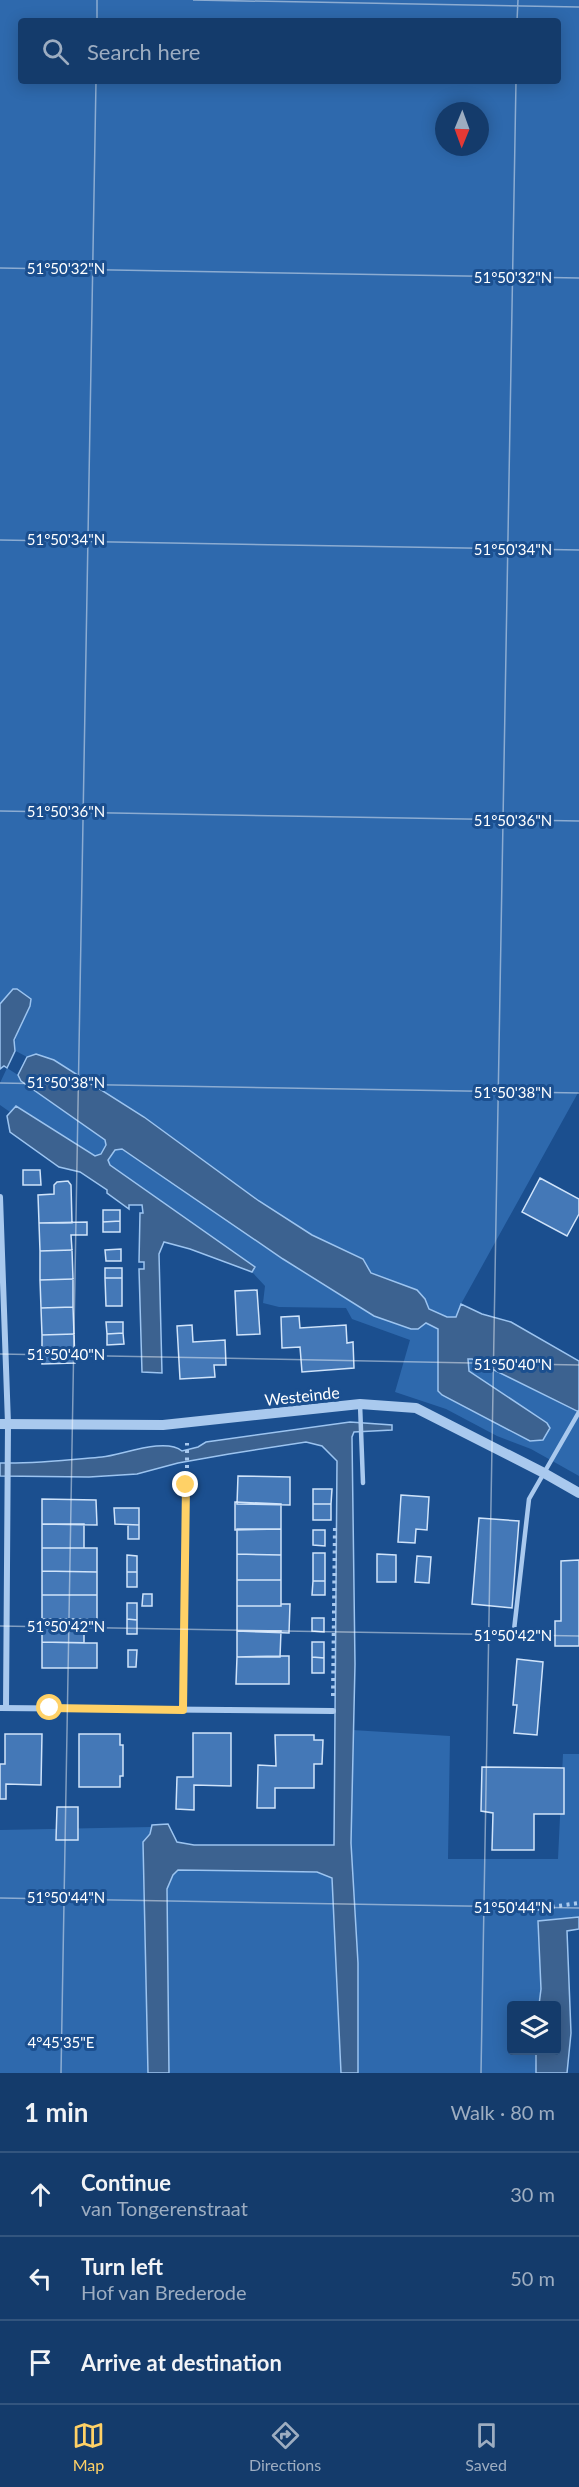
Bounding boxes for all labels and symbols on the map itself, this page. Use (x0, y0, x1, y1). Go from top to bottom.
north arrow (435, 102, 489, 156)
text: 51°50'32"N (27, 259, 105, 277)
text: 51°50'32"N (474, 268, 552, 286)
text: 51°50'34"N (27, 530, 105, 548)
text: 51°50'34"N (474, 540, 552, 558)
text: 51°50'36"N (27, 802, 105, 820)
text: 51°50'36"N (474, 811, 552, 829)
text: 51°50'38"N (27, 1073, 105, 1091)
text: 51°50'38"N (474, 1083, 552, 1101)
text: 51°50'40"N (27, 1345, 105, 1363)
text: 51°50'40"N (474, 1355, 552, 1373)
street label: Westeinde (263, 1382, 340, 1409)
route end (172, 1471, 198, 1497)
text: 51°50'42"N (27, 1617, 105, 1635)
text: 51°50'42"N (474, 1626, 552, 1644)
route start (36, 1694, 62, 1720)
text: 51°50'44"N (27, 1888, 105, 1906)
text: 51°50'44"N (474, 1898, 552, 1916)
text: 4°45'35"E (28, 2033, 95, 2051)

